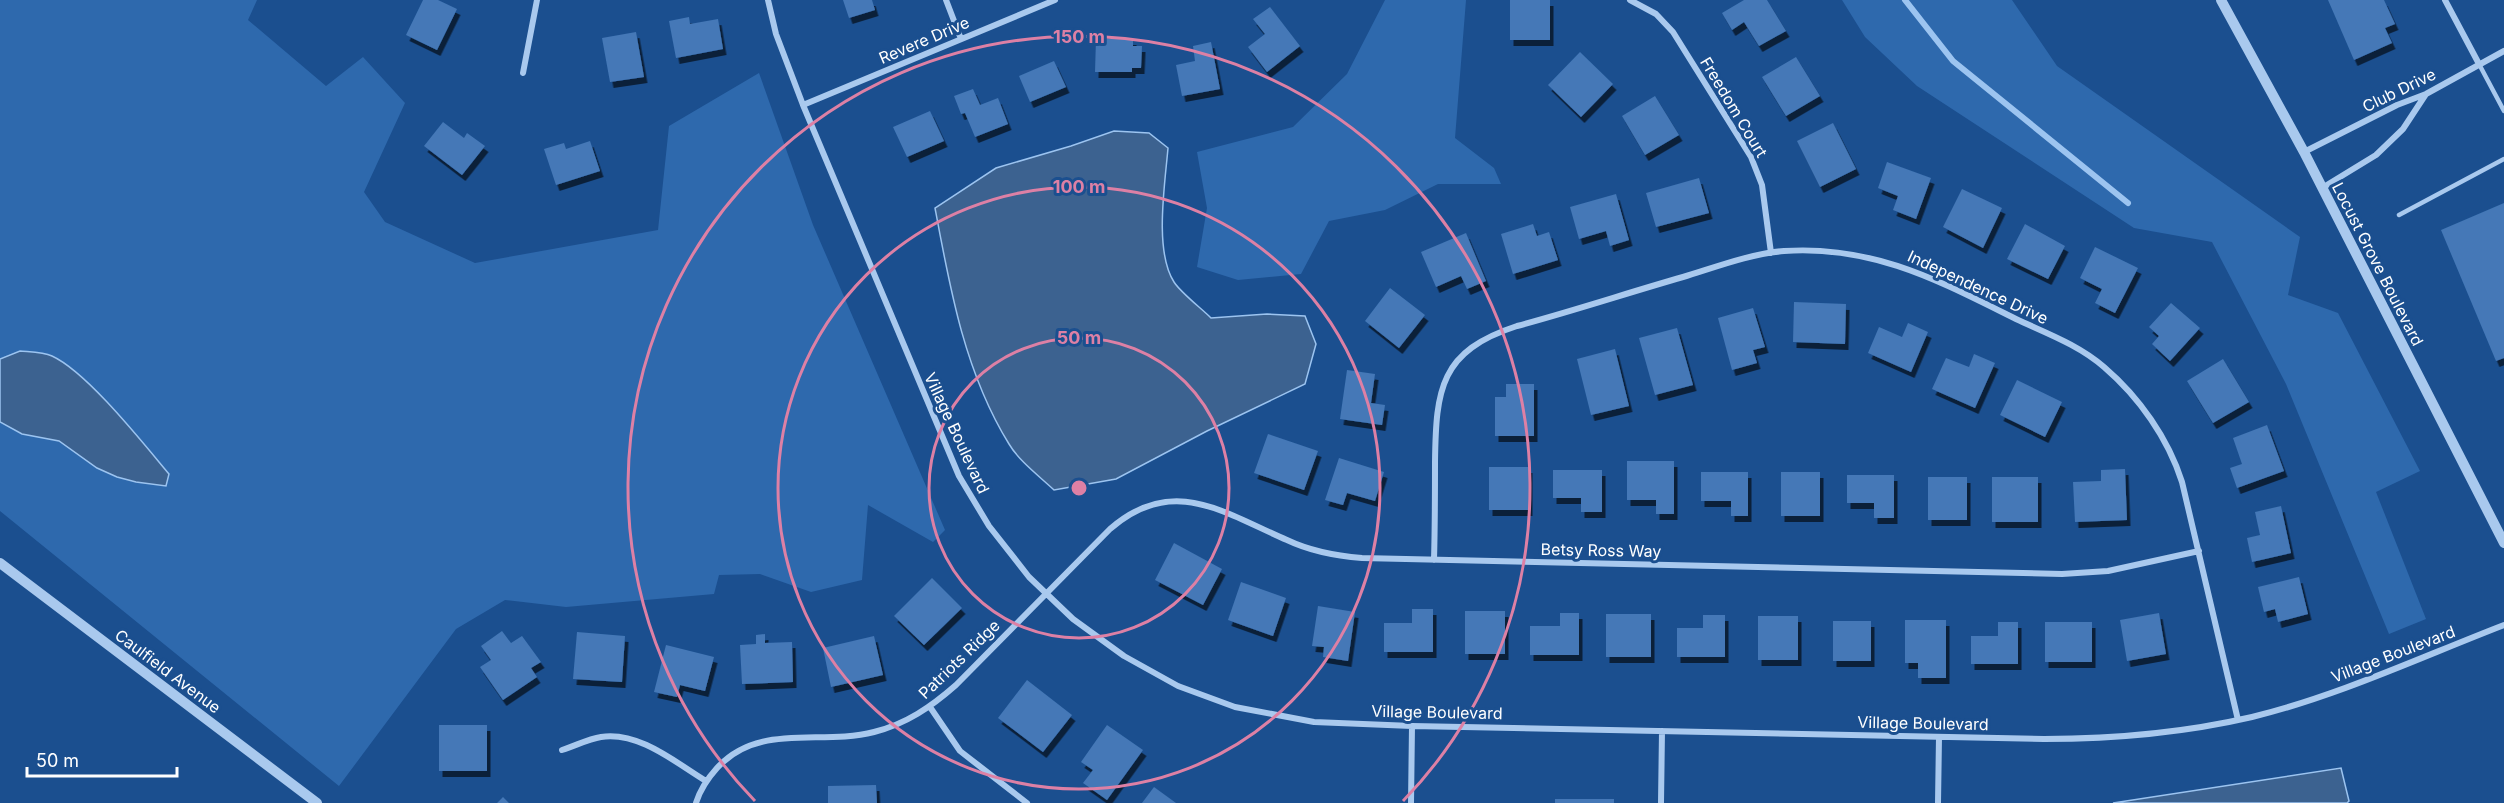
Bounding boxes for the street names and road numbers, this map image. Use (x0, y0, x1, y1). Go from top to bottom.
street label: Revere Drive (876, 12, 972, 68)
street label: Freedom Court (1696, 53, 1772, 161)
street label: Club Drive (2359, 64, 2439, 116)
street label: Locust Grove Boulevard (2328, 179, 2428, 349)
street label: Independence Drive (1905, 246, 2051, 328)
street label: Village Boulevard (920, 369, 994, 497)
street label: Betsy Ross Way (1541, 539, 1661, 561)
street label: Patriots Ridge (914, 615, 1004, 703)
street label: Village Boulevard (2328, 621, 2458, 687)
street label: Caulfield Avenue (111, 625, 225, 717)
street label: Village Boulevard (1371, 701, 1503, 723)
street label: Village Boulevard (1857, 712, 1989, 734)

